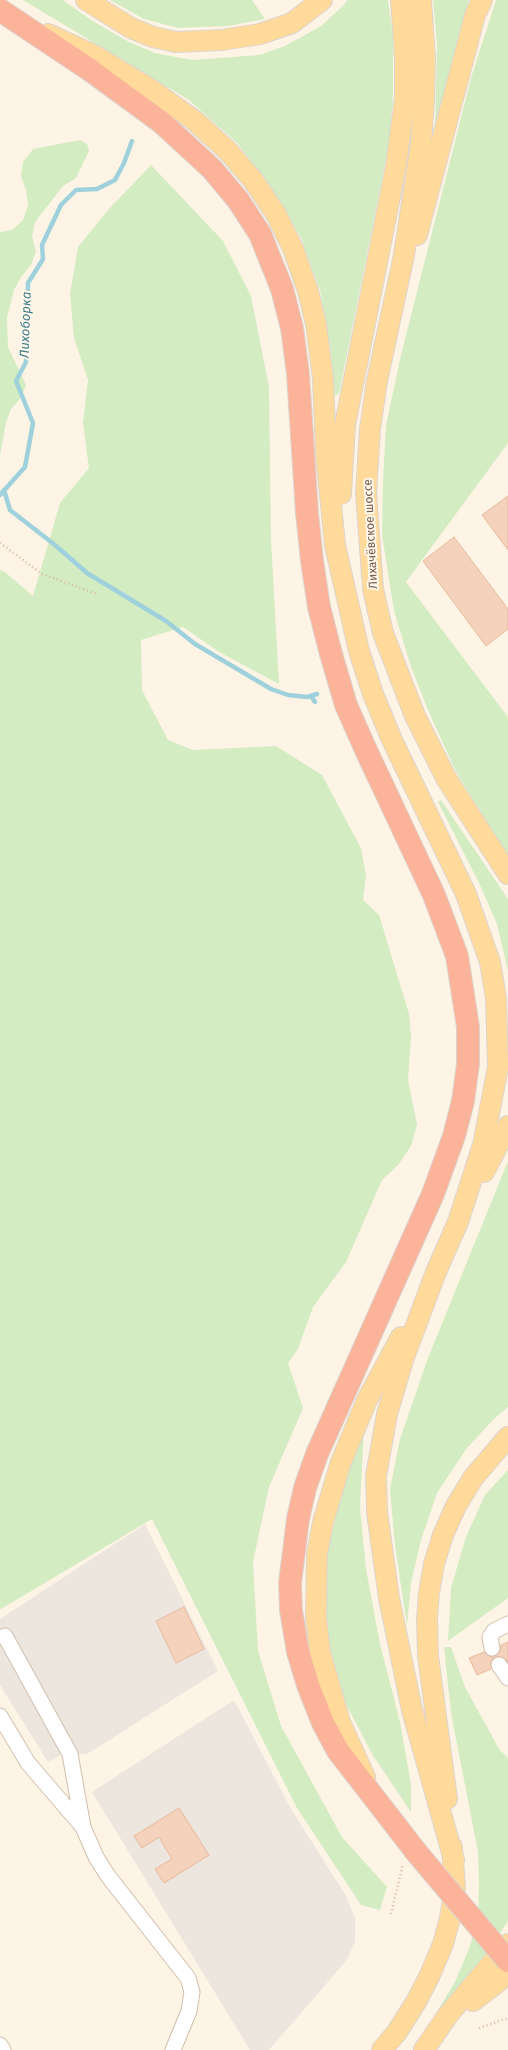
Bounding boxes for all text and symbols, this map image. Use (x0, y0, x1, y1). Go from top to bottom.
water label: Лихоборка (17, 292, 35, 358)
street label: Лихачёвское шоссе (361, 479, 381, 589)

